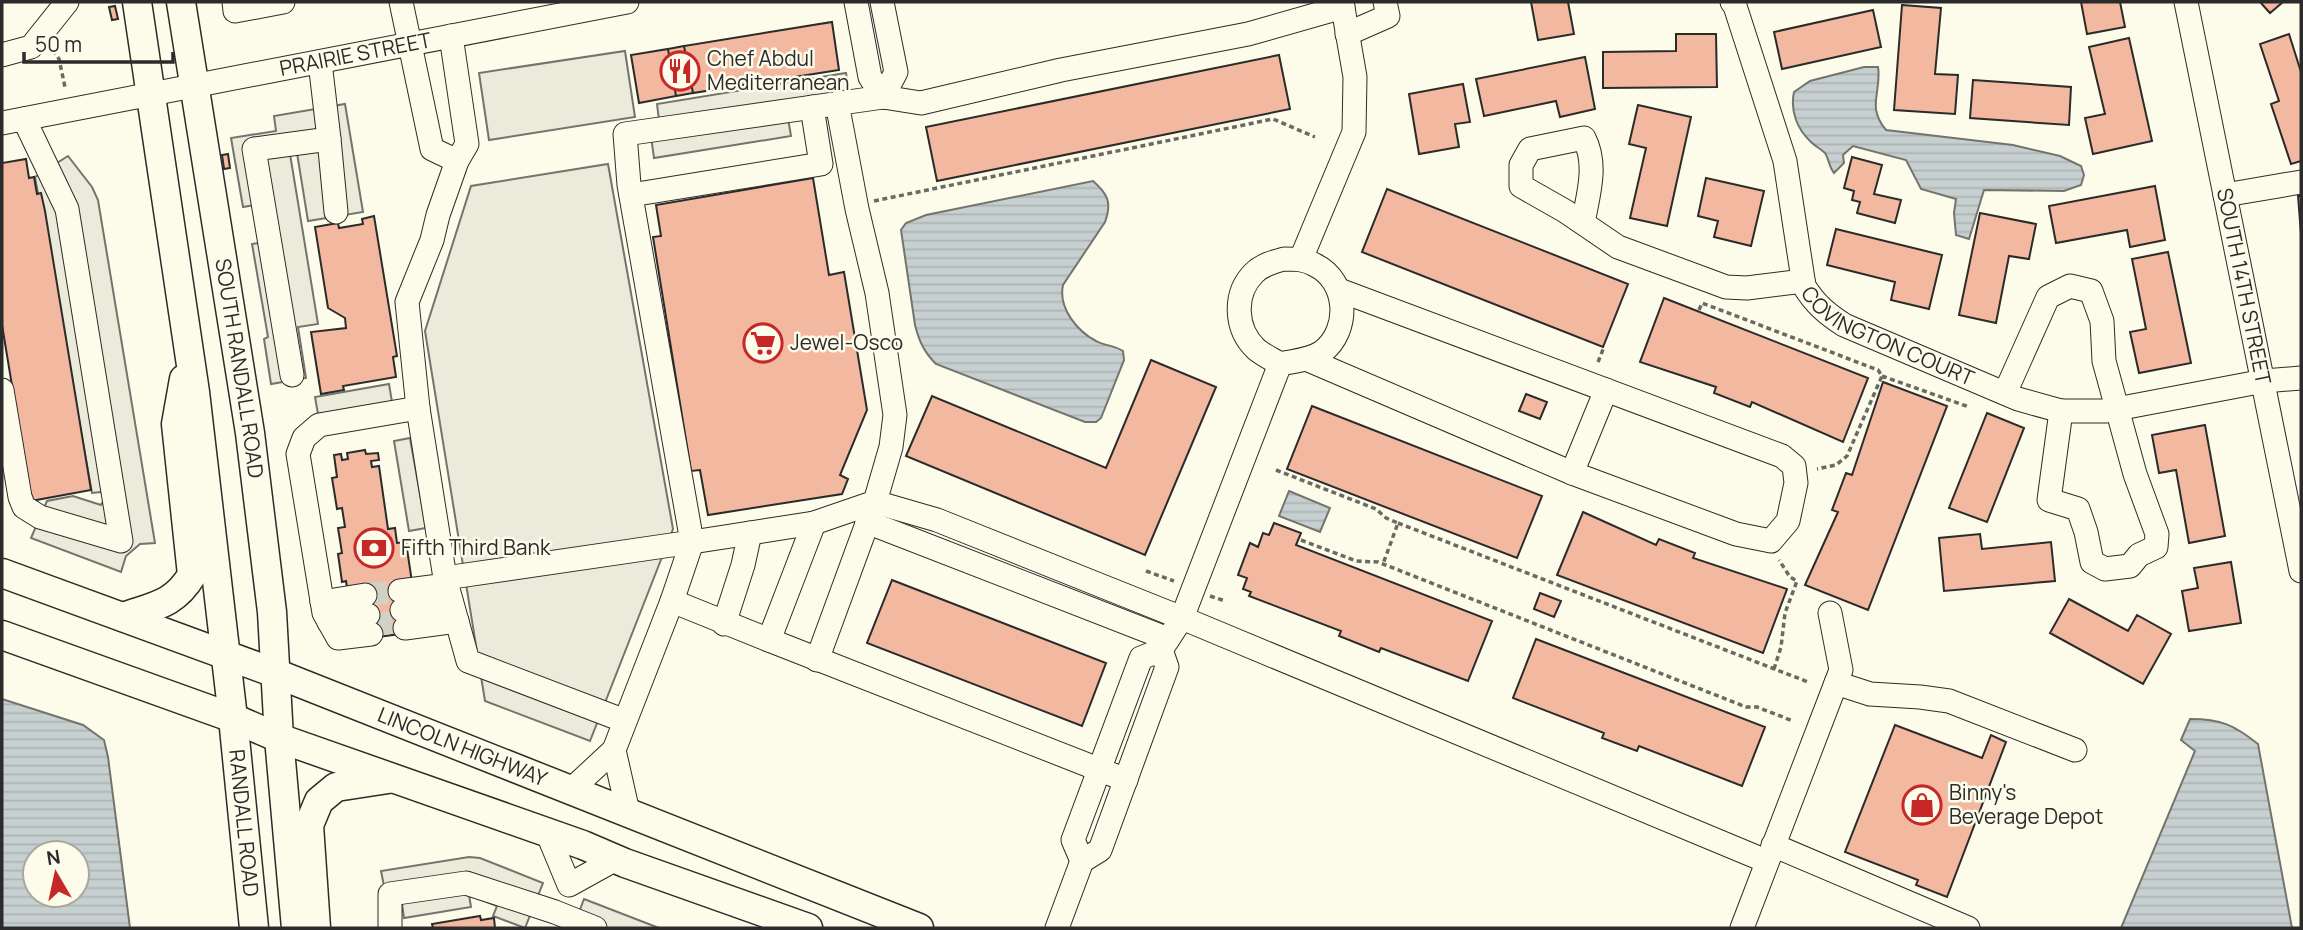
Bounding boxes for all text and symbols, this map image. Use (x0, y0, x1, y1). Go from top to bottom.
scale bar (24, 21, 173, 65)
street label: PRAIRIE STREET (277, 25, 434, 82)
text: 50 m (35, 30, 82, 58)
place label: Chef Abdul Mediterranean (707, 44, 850, 96)
restaurant icon: Chef Abdul Mediterranean (659, 50, 701, 92)
street label: SOUTH 14TH STREET (2211, 185, 2278, 387)
street label: SOUTH RANDALL ROAD (209, 256, 270, 480)
street label: COVINGTON COURT (1795, 280, 1979, 392)
supermarket icon: Jewel-Osco (742, 322, 784, 364)
place label: Jewel-Osco (790, 328, 903, 356)
bank icon: Fifth Third Bank (353, 527, 395, 569)
place label: Fifth Third Bank (401, 533, 551, 561)
street label: LINCOLN HIGHWAY (374, 700, 552, 792)
street label: RANDALL ROAD (223, 748, 266, 898)
place label: Binny's Beverage Depot (1949, 778, 2103, 830)
shop icon: Binny's Beverage Depot (1901, 784, 1943, 826)
north arrow (21, 839, 91, 909)
text: N (45, 843, 62, 871)

